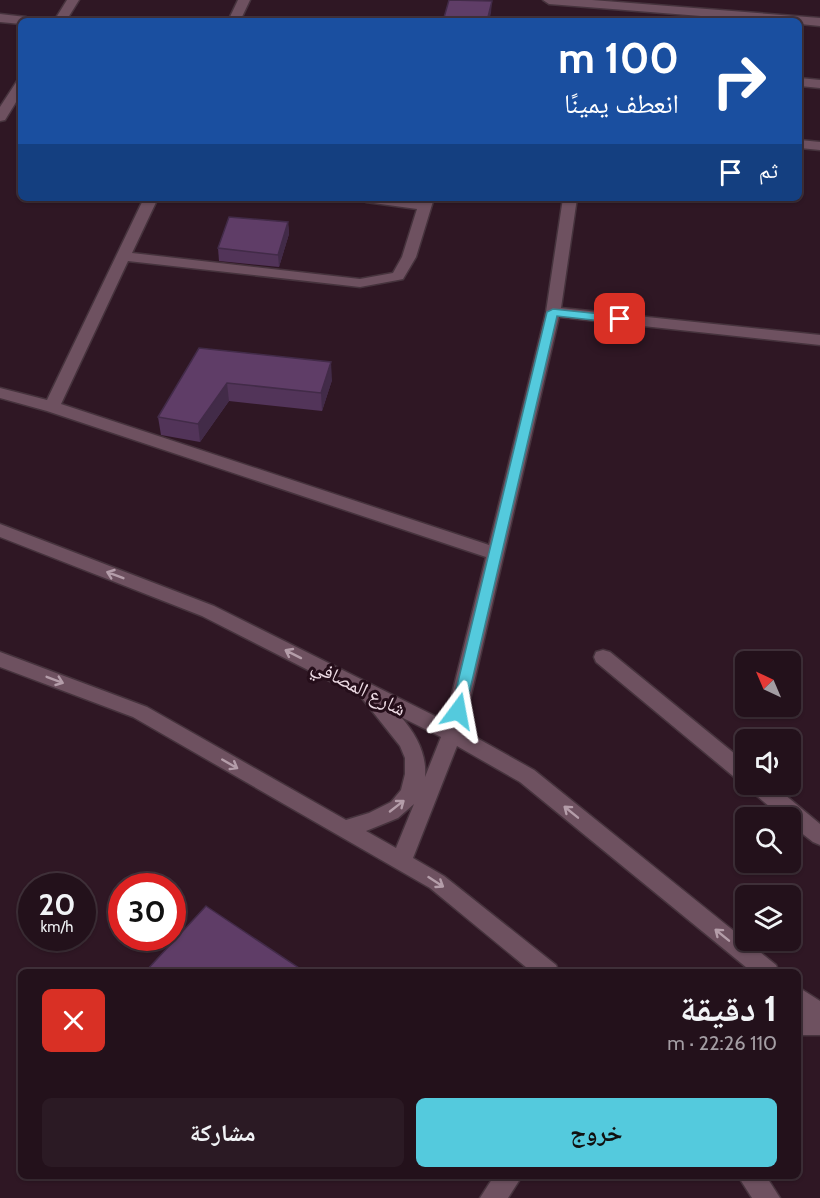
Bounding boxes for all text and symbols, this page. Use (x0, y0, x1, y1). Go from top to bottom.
text: 100 m (558, 32, 679, 84)
icon: right (700, 42, 778, 120)
text: انعطف يمينًا (564, 87, 679, 120)
icon: arrive (714, 156, 747, 189)
text: ثم (759, 157, 778, 184)
pin (594, 293, 645, 344)
icon: arrive (603, 302, 636, 335)
one-way arrow (106, 568, 125, 579)
one-way arrow (285, 648, 302, 660)
north arrow (735, 651, 801, 717)
map controls (735, 651, 801, 951)
street label: شارع المصافي (306, 653, 410, 725)
one-way arrow (45, 675, 64, 686)
position arrow (426, 679, 490, 743)
button: sound (735, 729, 801, 795)
one-way arrow (221, 758, 238, 770)
one-way arrow (389, 800, 405, 813)
one-way arrow (563, 805, 579, 818)
button: search (735, 807, 801, 873)
speed limit sign: 30 (108, 873, 186, 951)
one-way arrow (427, 875, 444, 888)
button: layers (735, 885, 801, 951)
text: 20 (38, 886, 76, 923)
text: km/h (41, 918, 73, 936)
one-way arrow (715, 928, 730, 942)
text: 1 دقيقة (680, 986, 777, 1030)
button: close (42, 989, 105, 1052)
text: 110 m · 22:26 (667, 1031, 777, 1055)
button: مشاركة (42, 1098, 404, 1167)
button: خروج (416, 1098, 777, 1167)

